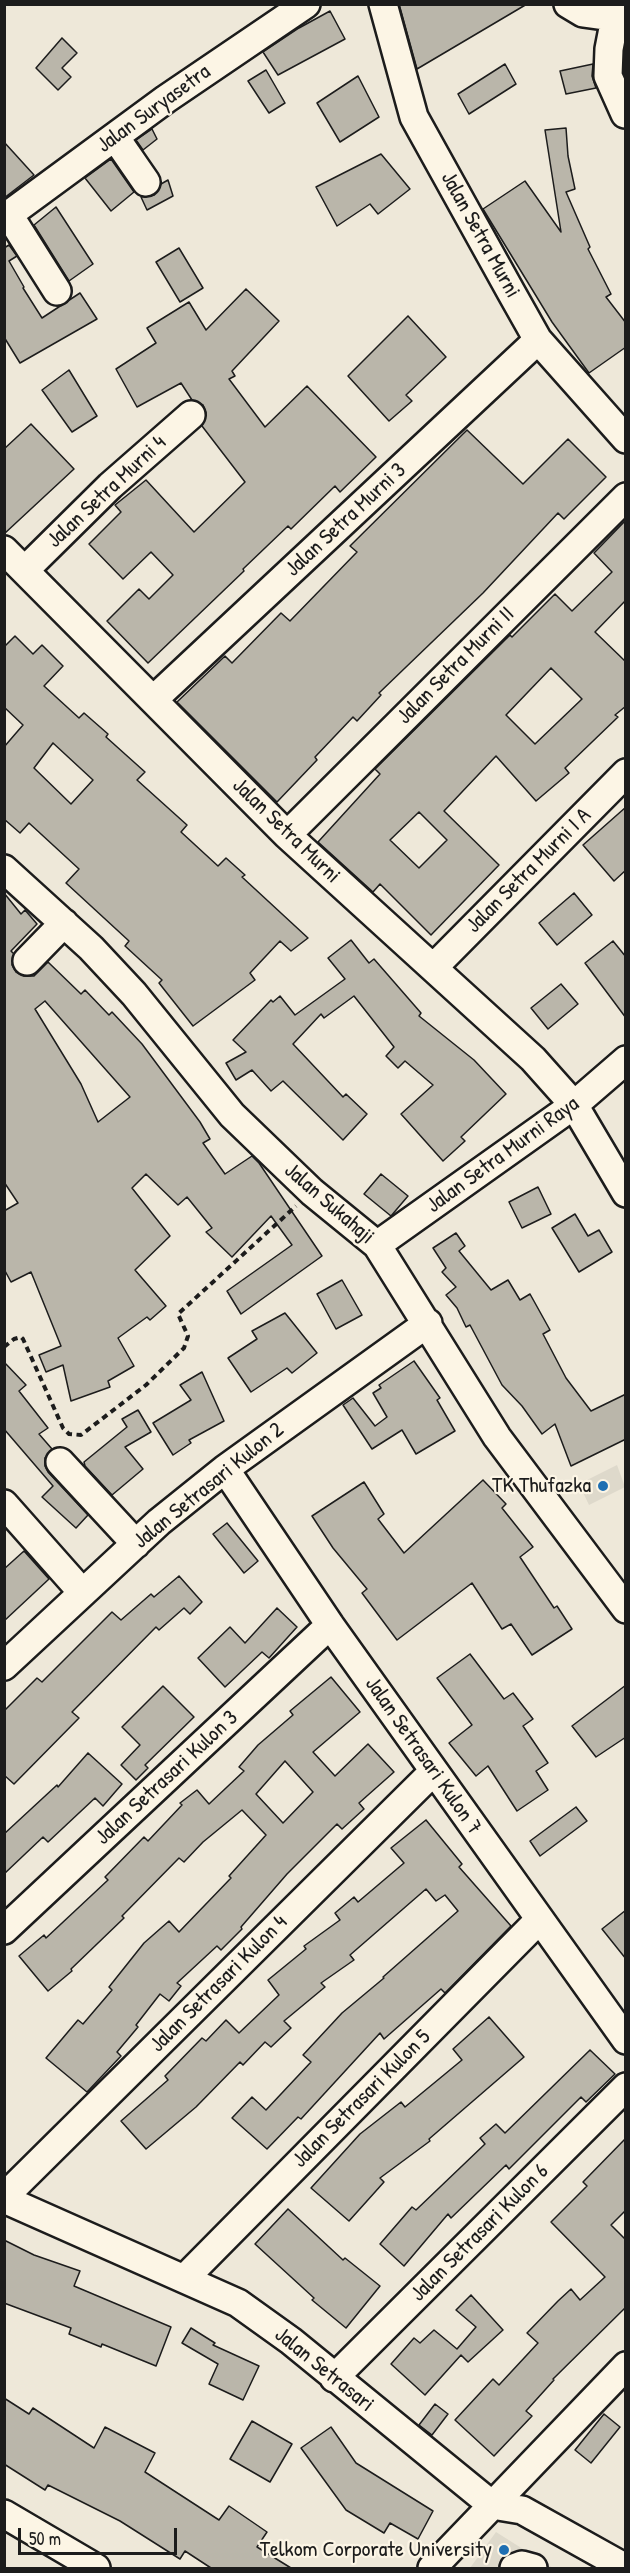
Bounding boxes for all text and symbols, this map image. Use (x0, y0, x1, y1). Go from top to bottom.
street label: Jalan Suryasetra (92, 59, 216, 159)
street label: Jalan Setra Murni (435, 167, 525, 303)
street label: Jalan Setra Murni 4 (42, 430, 172, 554)
street label: Jalan Setra Murni 3 (280, 458, 412, 582)
street label: Jalan Setra Murni II (392, 602, 520, 730)
street label: Jalan Setra Murni (226, 773, 346, 889)
street label: Jalan Setra Murni I A (461, 803, 597, 939)
street label: Jalan Setra Murni Raya (422, 1091, 584, 1219)
street label: Jalan Sukahaji (279, 1158, 379, 1250)
street label: Jalan Setrasari Kulon 2 (129, 1417, 289, 1555)
place label: TK Thufazka (492, 1473, 591, 1499)
marker: TK Thufazka (596, 1479, 610, 1493)
street label: Jalan Setrasari Kulon 7 (359, 1672, 487, 1840)
street label: Jalan Setrasari Kulon 3 (90, 1705, 244, 1851)
street label: Jalan Setrasari Kulon 4 (145, 1910, 293, 2058)
street label: Jalan Setrasari Kulon 5 (287, 2024, 437, 2174)
street label: Jalan Setrasari Kulon 6 (406, 2159, 554, 2307)
street label: Jalan Setrasari (269, 2322, 379, 2418)
scale bar (21, 2516, 180, 2554)
text: 50 m (29, 2526, 61, 2551)
place label: Telkom Corporate University (260, 2537, 492, 2563)
marker: Telkom Corporate University (497, 2543, 511, 2557)

